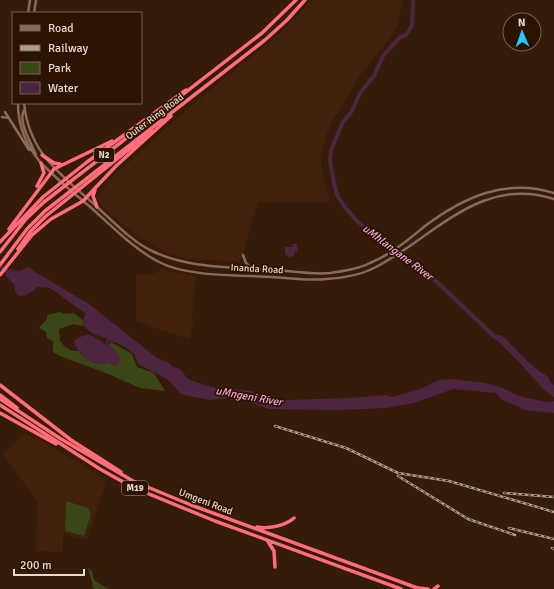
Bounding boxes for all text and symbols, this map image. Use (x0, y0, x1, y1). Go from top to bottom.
legend (12, 12, 142, 104)
north arrow (502, 12, 542, 52)
text: N (518, 16, 526, 29)
text: Road (48, 21, 74, 36)
text: Railway (48, 41, 88, 56)
text: Park (48, 61, 71, 76)
text: Water (48, 81, 79, 96)
street label: Outer Ring Road (123, 91, 186, 142)
road number: N2 (94, 148, 114, 162)
water label: uMhlangane River (360, 222, 437, 284)
street label: Inanda Road (230, 262, 284, 276)
water label: uMngeni River (215, 384, 285, 409)
road number: M19 (122, 481, 148, 495)
street label: Umgeni Road (177, 486, 234, 518)
scale bar (14, 551, 84, 577)
text: 200 m (20, 558, 52, 573)

